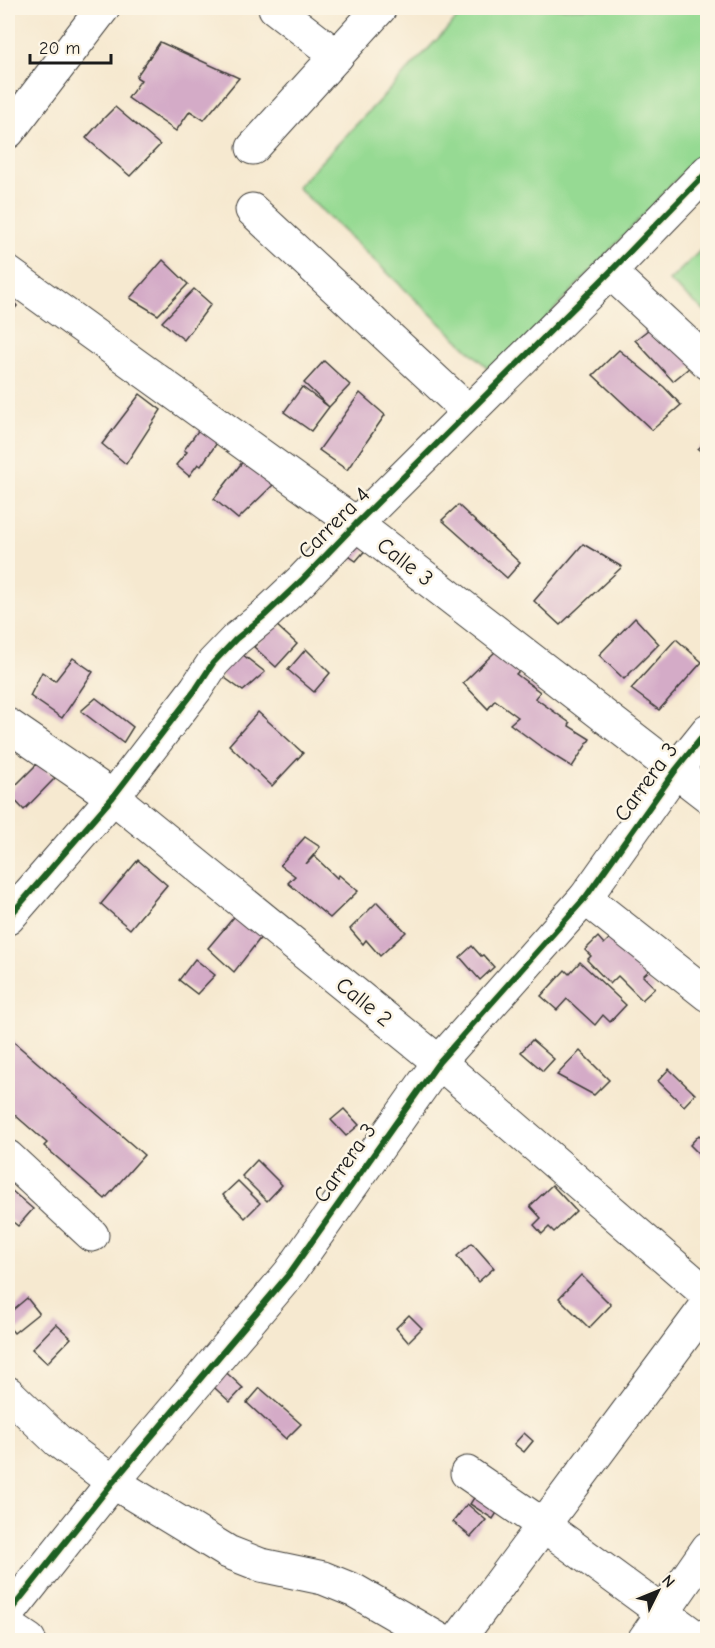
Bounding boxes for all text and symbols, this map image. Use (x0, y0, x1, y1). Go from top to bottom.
scale bar (30, 27, 111, 65)
text: 20 m (39, 38, 80, 59)
street label: Carrera 4 (293, 482, 375, 564)
street label: Calle 3 (372, 532, 438, 592)
street label: Carrera 3 (609, 738, 683, 826)
street label: Calle 2 (331, 972, 397, 1032)
street label: Carrera 3 (308, 1118, 382, 1208)
north arrow (628, 1561, 688, 1621)
text: N (658, 1571, 678, 1591)

